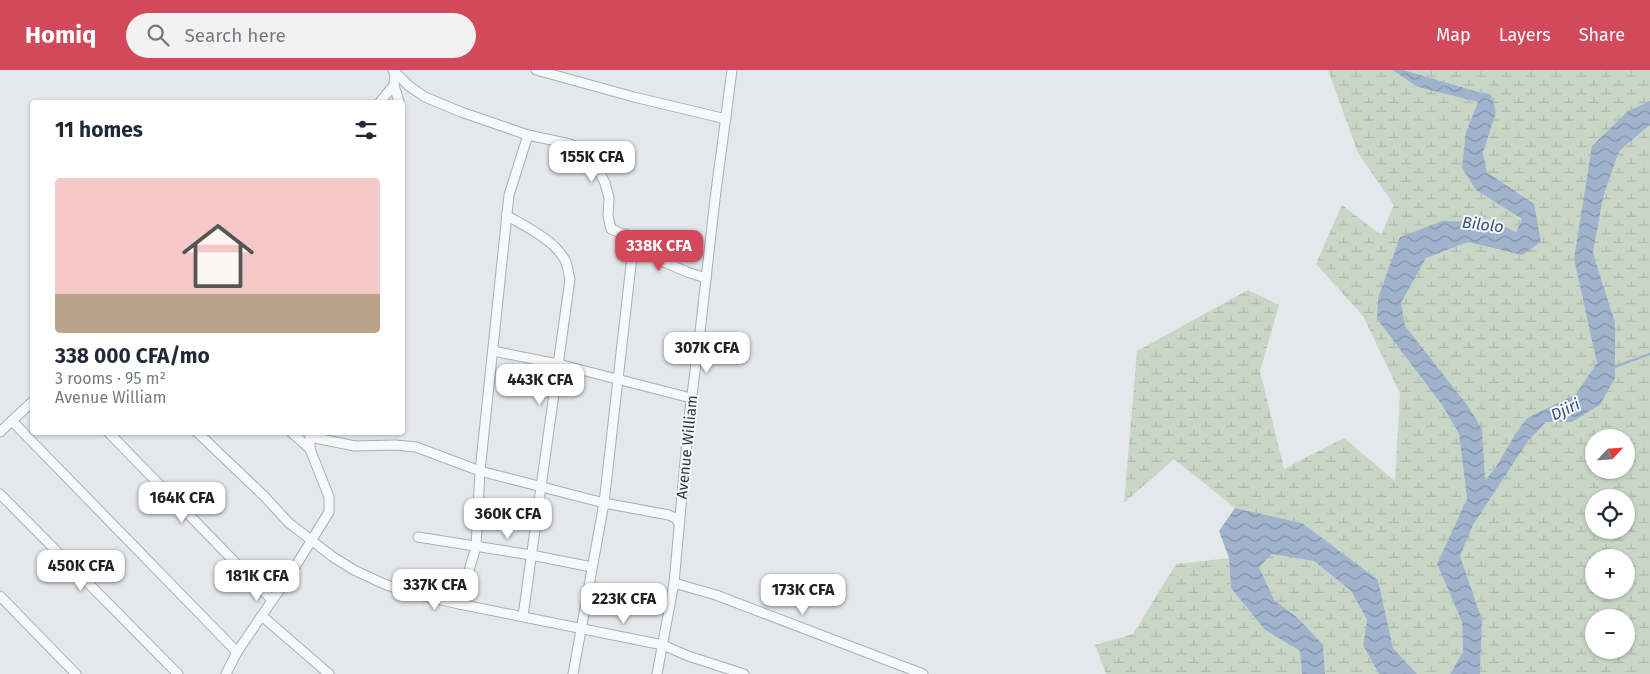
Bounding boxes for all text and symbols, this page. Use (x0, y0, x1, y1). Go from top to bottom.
search box (126, 13, 476, 58)
text: Homiq (25, 21, 96, 49)
icon: search (144, 21, 172, 49)
text: Search here (184, 24, 286, 47)
text: Map (1436, 24, 1471, 46)
text: Layers (1499, 24, 1551, 46)
text: Share (1579, 24, 1625, 46)
icon: filters (352, 116, 380, 144)
text: 11 homes (55, 117, 143, 143)
pin: 155K CFA (540, 140, 644, 183)
text: 155K CFA (560, 147, 624, 166)
icon: home (173, 211, 263, 301)
water label: Bilolo (1461, 213, 1505, 236)
pin: 338K CFA (607, 230, 711, 272)
text: 338K CFA (626, 236, 692, 255)
pin: 307K CFA (655, 332, 759, 374)
text: 307K CFA (675, 338, 739, 357)
text: 338 000 CFA/mo (55, 343, 210, 369)
pin: 443K CFA (488, 364, 592, 406)
text: 3 rooms · 95 m² (55, 369, 166, 388)
text: 443K CFA (507, 370, 573, 389)
text: Avenue William (55, 388, 166, 407)
street label: Avenue William (673, 394, 701, 500)
water label: Djiri (1548, 394, 1583, 424)
north arrow (1585, 429, 1635, 479)
map controls (1585, 429, 1635, 659)
pin: 164K CFA (130, 482, 234, 524)
text: 164K CFA (149, 488, 215, 507)
button: locate (1585, 489, 1635, 539)
pin: 360K CFA (456, 498, 560, 540)
text: 360K CFA (475, 504, 541, 523)
button: + (1585, 549, 1635, 599)
pin: 450K CFA (29, 550, 133, 592)
text: 450K CFA (48, 556, 114, 575)
pin: 181K CFA (205, 560, 309, 602)
text: 181K CFA (225, 566, 289, 585)
pin: 337K CFA (383, 568, 487, 611)
pin: 173K CFA (751, 574, 855, 616)
text: 337K CFA (403, 575, 467, 594)
text: 173K CFA (772, 580, 834, 599)
pin: 223K CFA (572, 582, 676, 625)
text: 223K CFA (592, 589, 656, 608)
button: − (1585, 609, 1635, 659)

